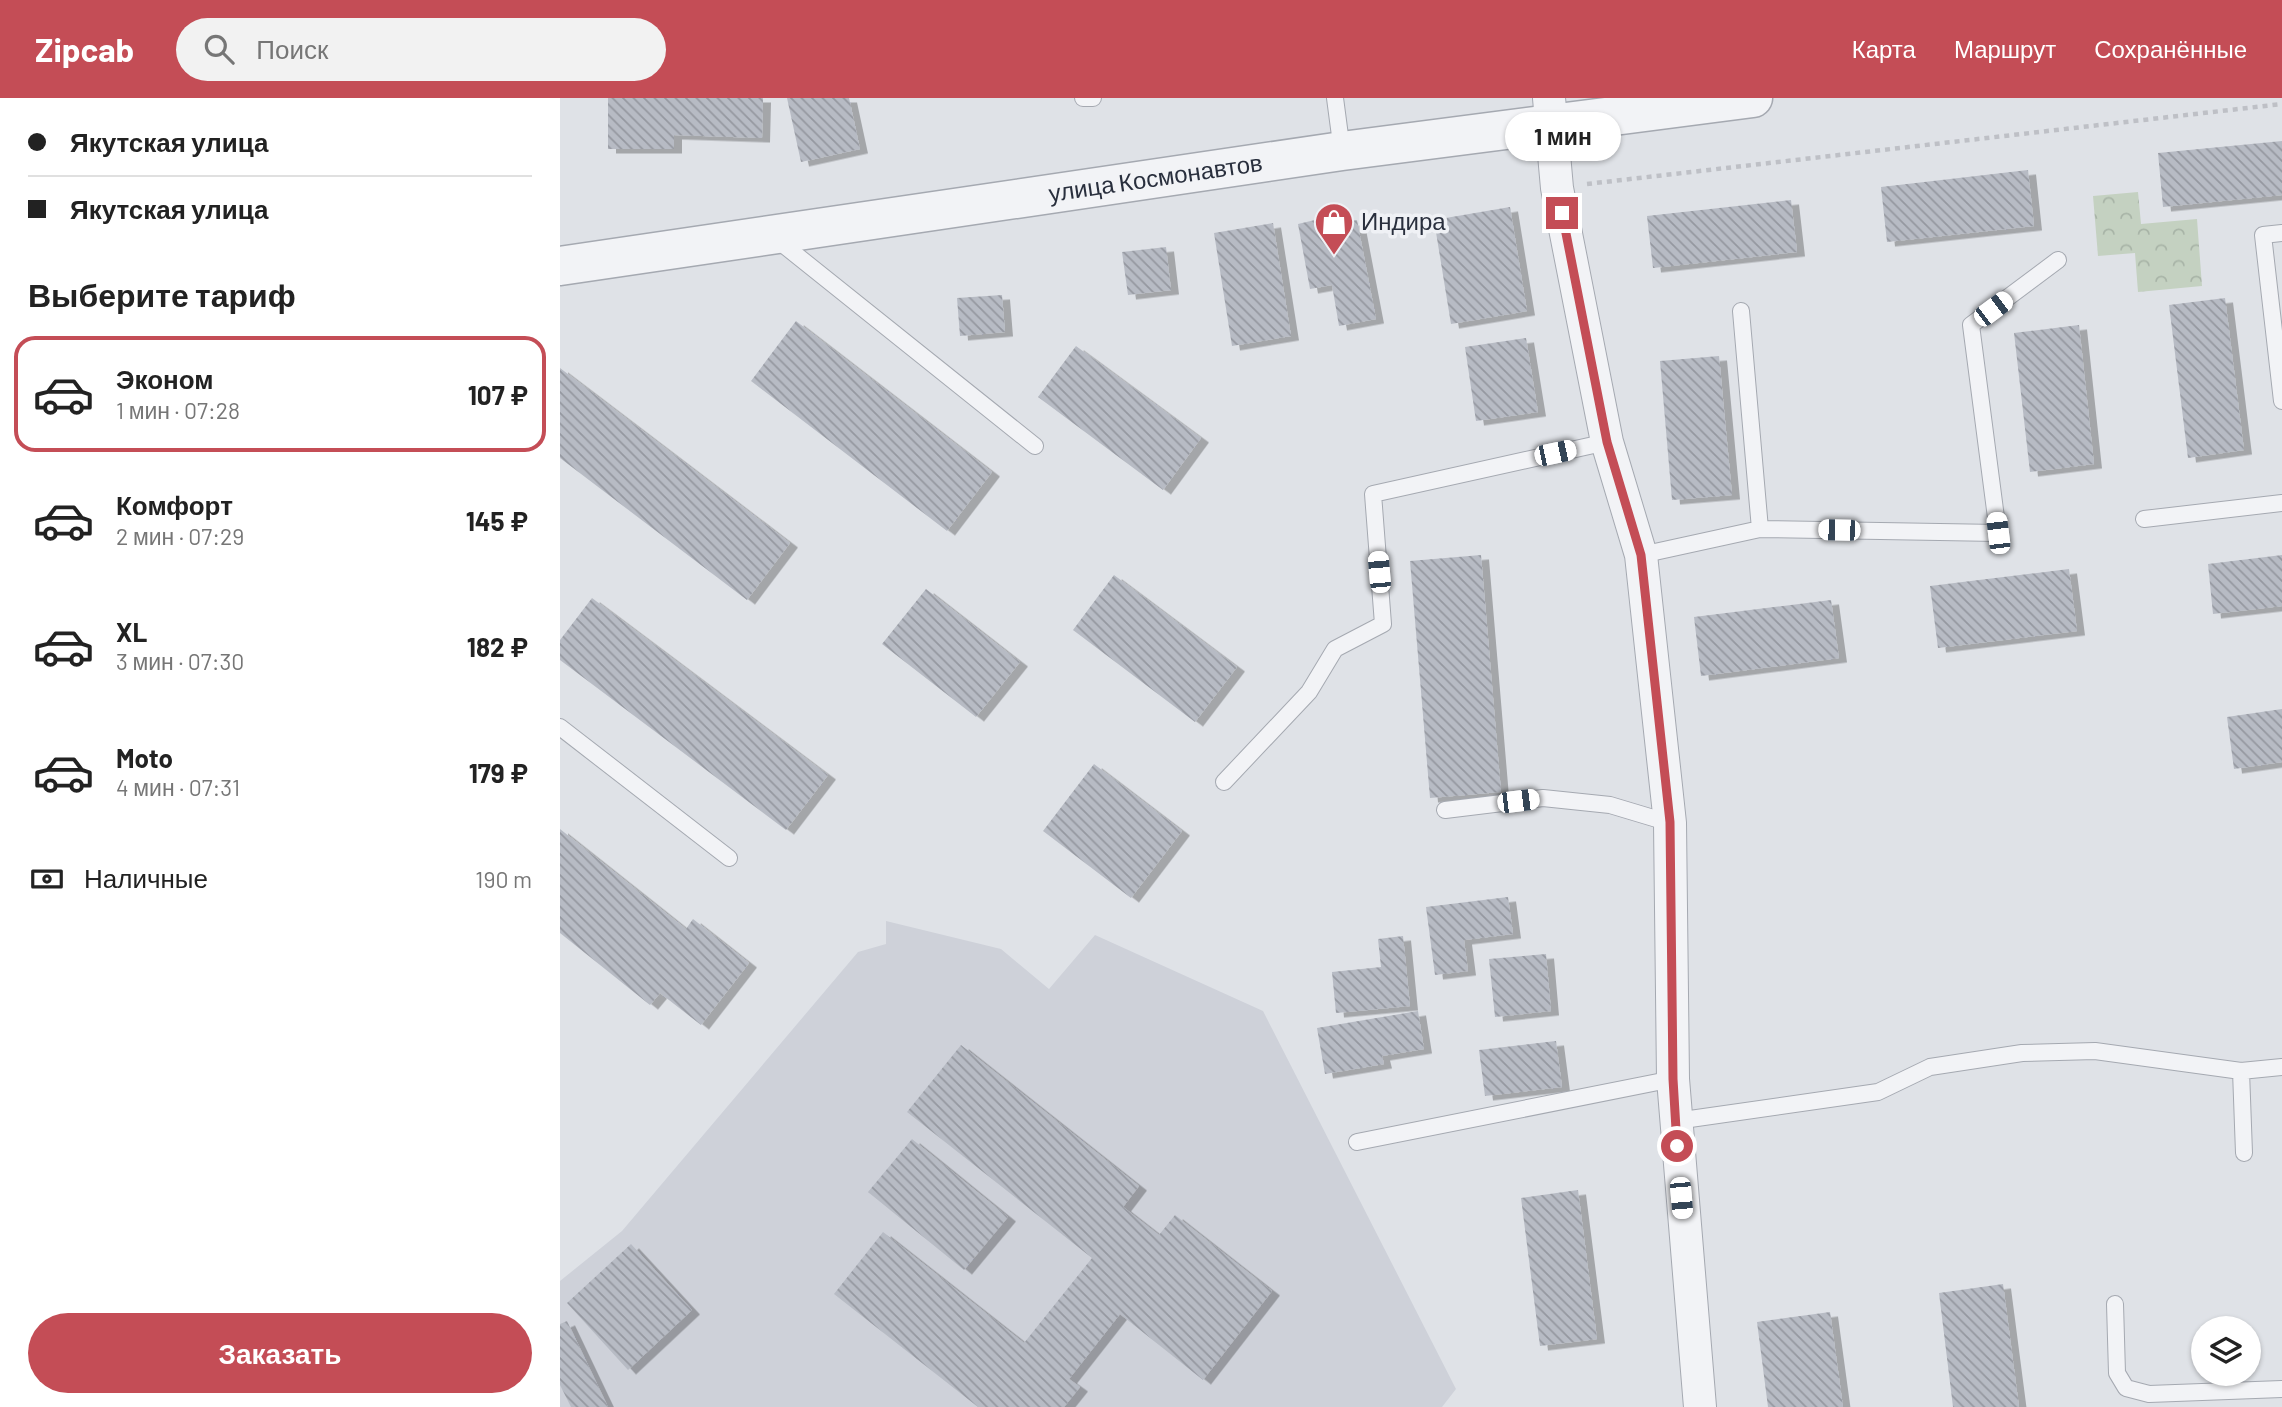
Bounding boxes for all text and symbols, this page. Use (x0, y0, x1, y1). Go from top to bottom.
search box (176, 18, 666, 81)
text: Zipcab (35, 29, 134, 69)
icon: search (200, 30, 238, 68)
text: Поиск (256, 33, 328, 64)
text: Карта (1852, 34, 1916, 63)
text: Маршрут (1954, 34, 2056, 63)
text: Сохранённые (2094, 34, 2247, 63)
callout: 1 мин (1504, 111, 1620, 160)
text: 1 мин (1534, 122, 1592, 150)
text: Якутская улица (70, 126, 269, 157)
street label: улица Космонавтов (1047, 147, 1264, 207)
text: Якутская улица (70, 193, 269, 224)
route end (1546, 197, 1578, 229)
shop icon: Индира (1313, 201, 1355, 256)
place label: Индира (1361, 206, 1446, 235)
text: Выберите тариф (28, 275, 296, 313)
car (1970, 288, 2017, 330)
icon: car (32, 363, 95, 426)
text: Эконом (116, 363, 214, 394)
text: 107 ₽ (468, 379, 528, 410)
text: 1 мин · 07:28 (116, 396, 240, 424)
car (1533, 438, 1578, 468)
icon: car (32, 489, 95, 552)
text: Комфорт (116, 489, 233, 520)
text: 145 ₽ (466, 505, 528, 536)
car (1986, 511, 2011, 555)
car (1818, 519, 1861, 541)
text: 2 мин · 07:29 (116, 522, 244, 550)
car (1367, 550, 1392, 594)
icon: car (32, 615, 95, 678)
text: XL (116, 616, 147, 647)
text: 182 ₽ (467, 631, 528, 662)
text: 3 мин · 07:30 (116, 647, 244, 675)
icon: car (32, 741, 95, 804)
text: Moto (116, 742, 173, 773)
text: 179 ₽ (469, 757, 528, 788)
text: 4 мин · 07:31 (116, 773, 240, 801)
car (1496, 788, 1541, 814)
icon: cash (28, 860, 66, 898)
text: Наличные (84, 862, 208, 893)
text: 190 m (475, 865, 532, 893)
route start (1661, 1130, 1693, 1162)
car (1669, 1176, 1694, 1220)
button: Заказать (28, 1313, 532, 1393)
map controls (2191, 1316, 2261, 1386)
button: layers (2191, 1316, 2261, 1386)

